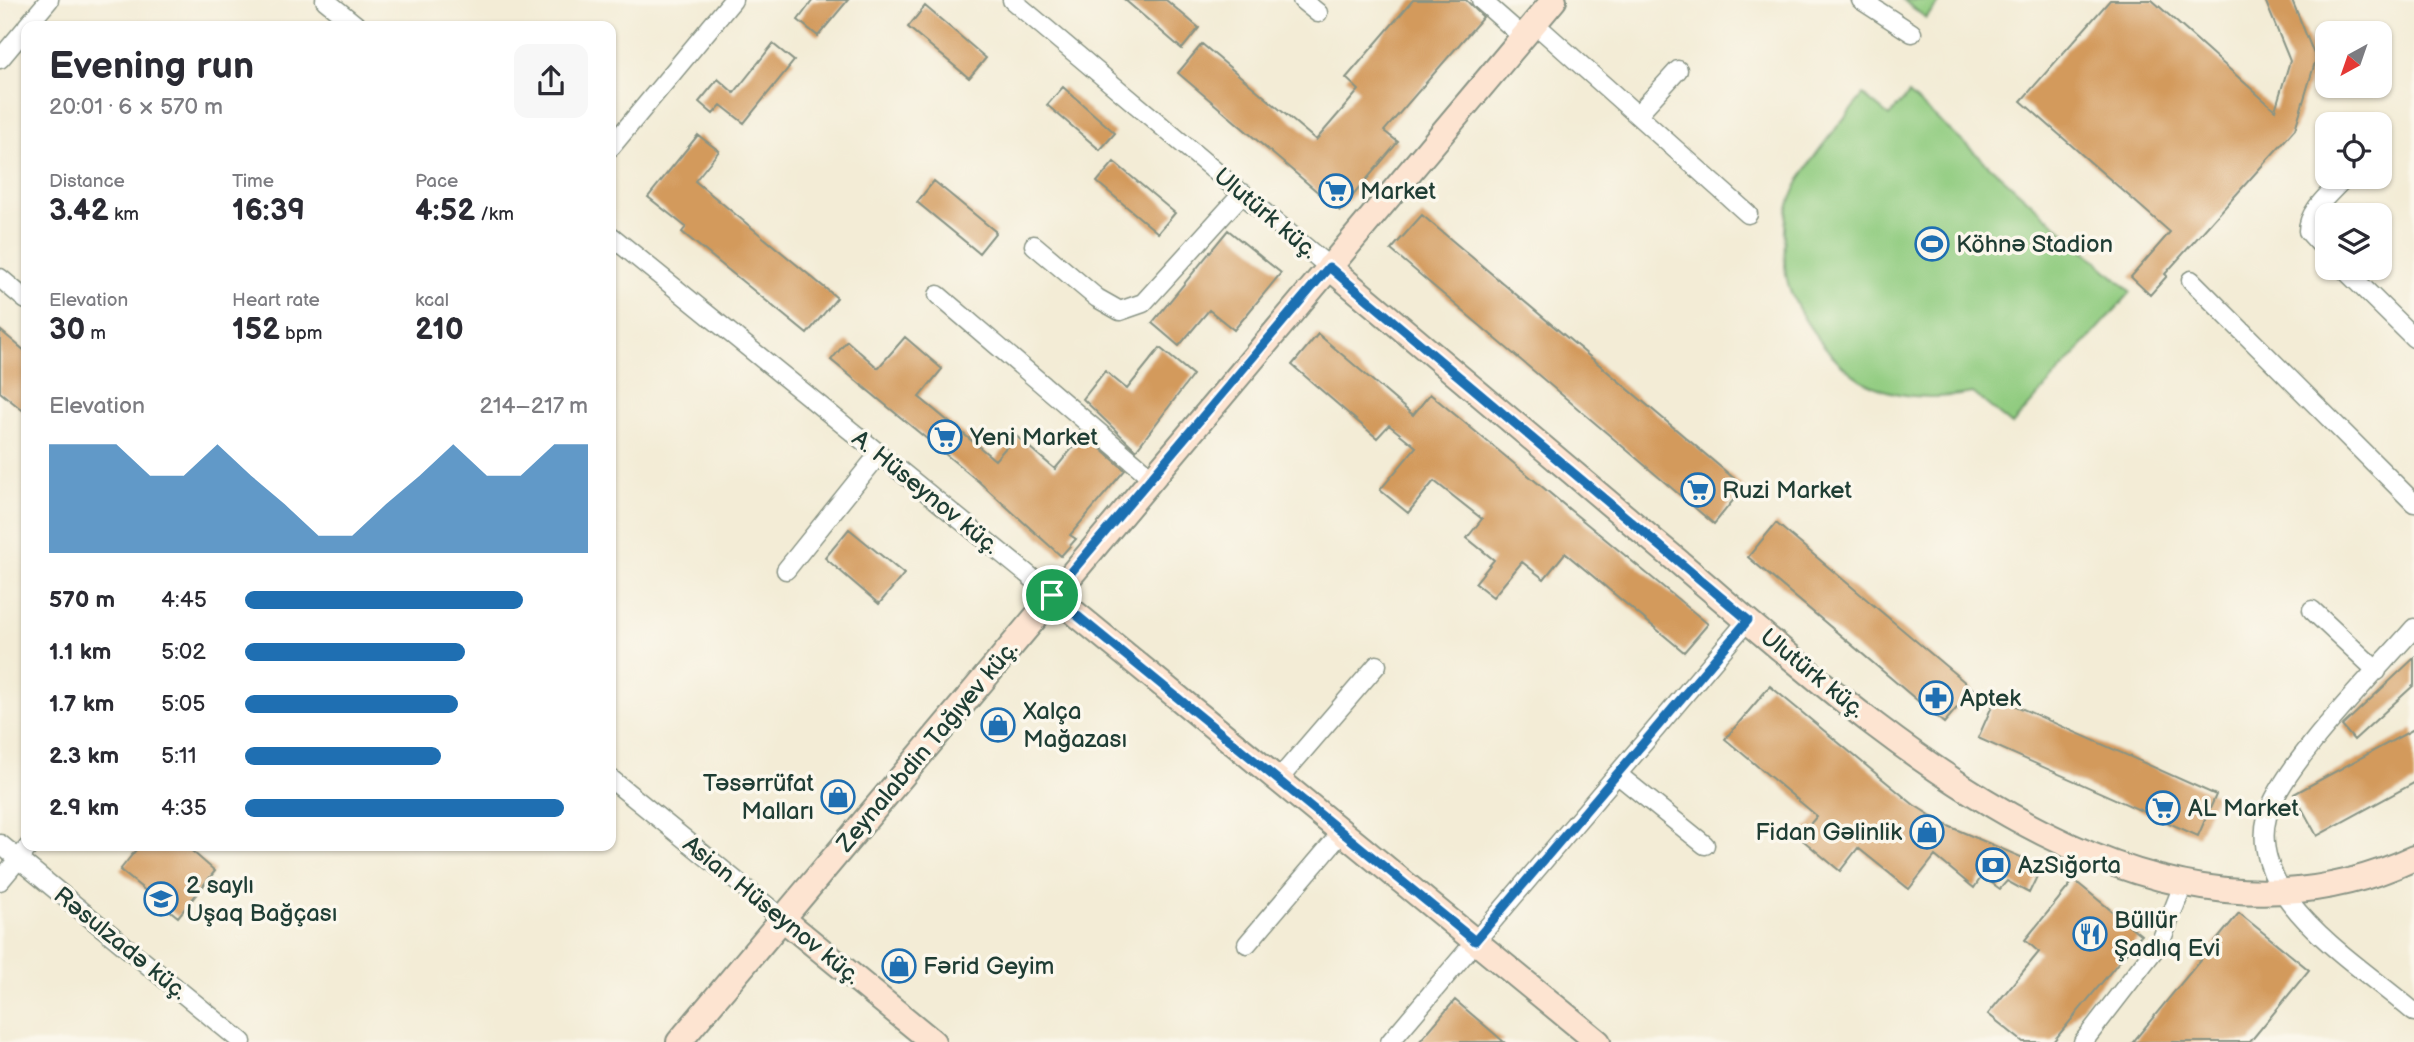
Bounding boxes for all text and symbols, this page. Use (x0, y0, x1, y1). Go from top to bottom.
north arrow (2315, 21, 2392, 98)
map controls (2315, 21, 2392, 280)
text: Evening run (49, 44, 254, 89)
button: share (514, 44, 588, 118)
text: 20:01 · 6 × 570 m (49, 93, 223, 121)
button: locate (2315, 112, 2392, 189)
street label: Ulutürk küç. (1208, 162, 1323, 265)
text: Distance (49, 170, 125, 193)
text: Time (232, 170, 274, 193)
text: Pace (415, 170, 458, 193)
supermarket icon: Market (1317, 172, 1355, 210)
place label: Market (1360, 177, 1437, 206)
text: 3.42 (49, 193, 109, 229)
text: 16:39 (232, 193, 305, 229)
text: 4:52 (415, 193, 475, 229)
text: km (109, 203, 139, 226)
text: /km (475, 203, 514, 226)
button: layers (2315, 203, 2392, 280)
sports icon: Köhnə Stadion (1913, 225, 1951, 263)
place label: Köhnə Stadion (1956, 230, 2113, 259)
text: Elevation (49, 289, 128, 312)
text: Heart rate (232, 289, 320, 312)
text: kcal (415, 289, 449, 312)
text: 30 (49, 312, 85, 348)
text: 152 (232, 312, 280, 348)
text: 210 (415, 312, 464, 348)
text: m (85, 322, 106, 345)
text: bpm (280, 322, 322, 345)
text: Elevation (49, 392, 145, 420)
text: 214–217 m (479, 392, 588, 420)
supermarket icon: Yeni Market (926, 418, 964, 456)
place label: Yeni Market (969, 423, 1098, 452)
street label: A. Hüseynov küç. (846, 424, 1005, 561)
supermarket icon: Ruzi Market (1679, 471, 1717, 509)
place label: Ruzi Market (1722, 476, 1853, 505)
pin (1022, 565, 1082, 625)
icon: arrive (1033, 576, 1071, 614)
text: 570 m (49, 586, 115, 614)
text: 4:45 (161, 586, 207, 614)
street label: Ulutürk küç. (1754, 622, 1871, 724)
street label: Zeynalabdin Tağıyev küç. (830, 635, 1024, 859)
text: 1.1 km (49, 638, 111, 666)
text: 5:02 (161, 638, 206, 666)
pharmacy icon: Aptek (1917, 679, 1955, 717)
place label: Aptek (1960, 684, 2021, 713)
text: 1.7 km (49, 690, 114, 718)
text: 5:05 (161, 690, 206, 718)
place label: Xalça Mağazası (1022, 697, 1127, 754)
shop icon: Xalça Mağazası (979, 706, 1017, 744)
text: 2.3 km (49, 742, 119, 770)
text: 5:11 (161, 742, 197, 770)
place label: Təsərrüfat Malları (703, 769, 815, 826)
shop icon: Təsərrüfat Malları (819, 778, 857, 816)
supermarket icon: AL Market (2144, 789, 2182, 827)
text: 2.9 km (49, 794, 119, 822)
text: 4:35 (161, 794, 207, 822)
place label: AL Market (2188, 794, 2299, 823)
shop icon: Fidan Gəlinlik (1908, 813, 1946, 851)
place label: Fidan Gəlinlik (1755, 818, 1902, 847)
street label: Asian Hüseynov küç. (677, 830, 866, 991)
bank icon: AzSığorta (1974, 846, 2012, 884)
place label: AzSığorta (2018, 851, 2121, 880)
place label: 2 saylı Uşaq Bağçası (186, 871, 337, 928)
school or university icon: 2 saylı Uşaq Bağçası (142, 880, 180, 918)
street label: Rəsulzadə küç. (48, 881, 193, 1006)
place label: Büllür Şadlıq Evi (2114, 906, 2220, 963)
restaurant icon: Büllür Şadlıq Evi (2071, 915, 2109, 953)
shop icon: Fərid Geyim (880, 947, 918, 985)
place label: Fərid Geyim (923, 952, 1054, 981)

